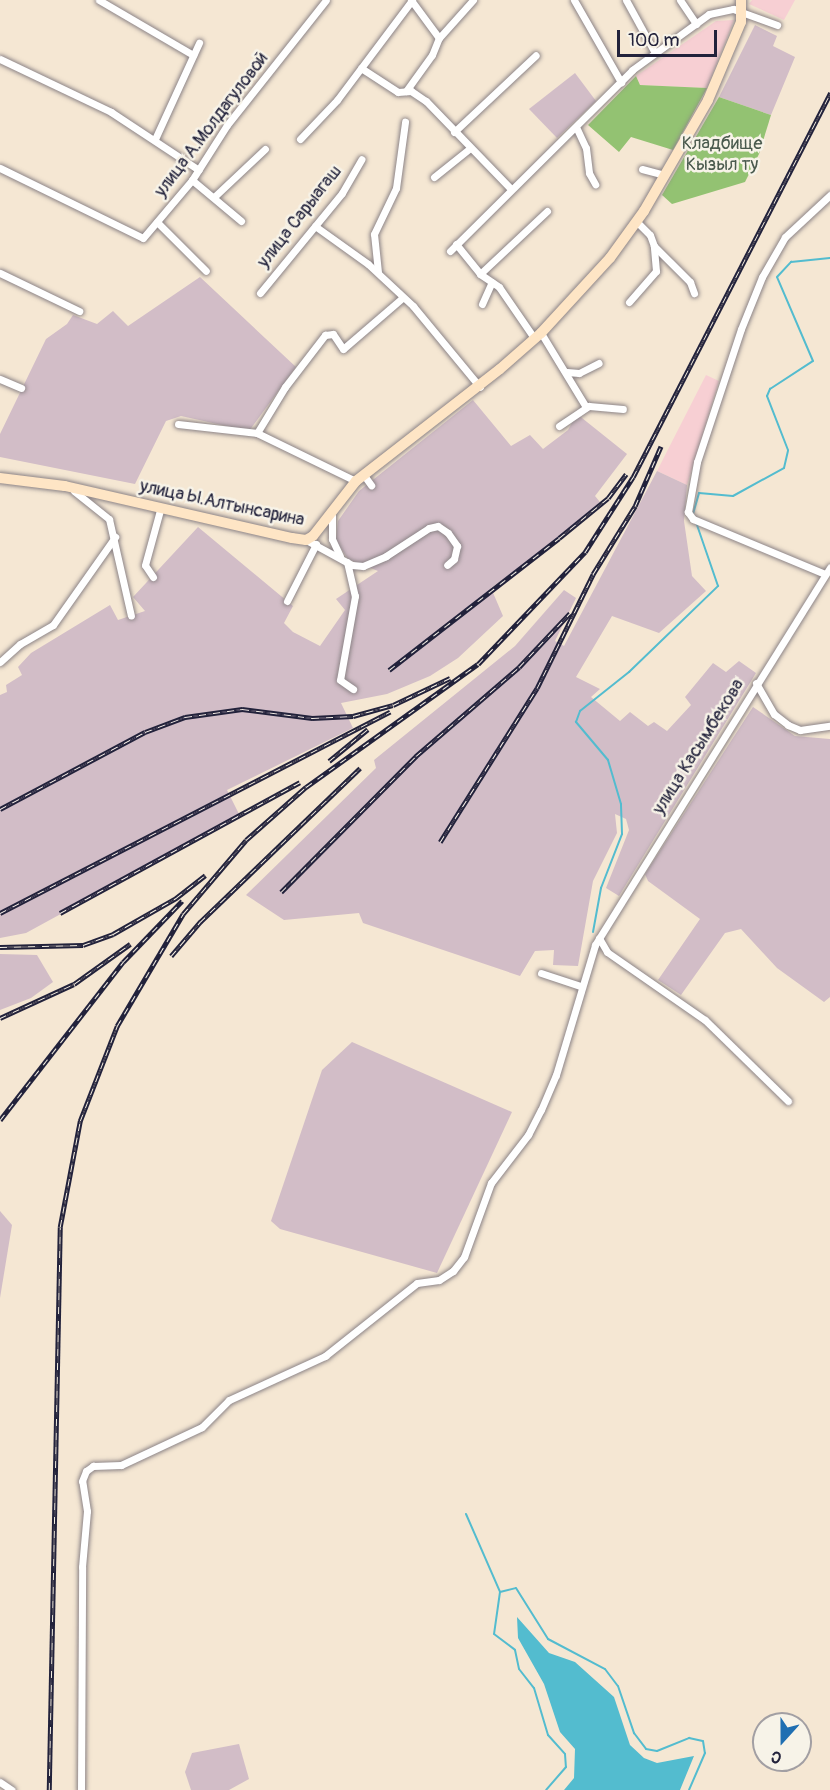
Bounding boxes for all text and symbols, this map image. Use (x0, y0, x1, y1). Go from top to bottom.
scale bar (620, 18, 720, 56)
text: 100 m (628, 29, 680, 52)
street label: улица А.Молдагуловой (150, 48, 274, 202)
park label: Кладбище Кызыл ту (682, 134, 762, 176)
street label: улица Сарыагаш (253, 162, 347, 272)
street label: улица Ы.Алтынсарина (138, 476, 306, 532)
street label: улица Касымбекова (649, 675, 749, 819)
north arrow (752, 1712, 812, 1772)
text: С (768, 1746, 784, 1768)

